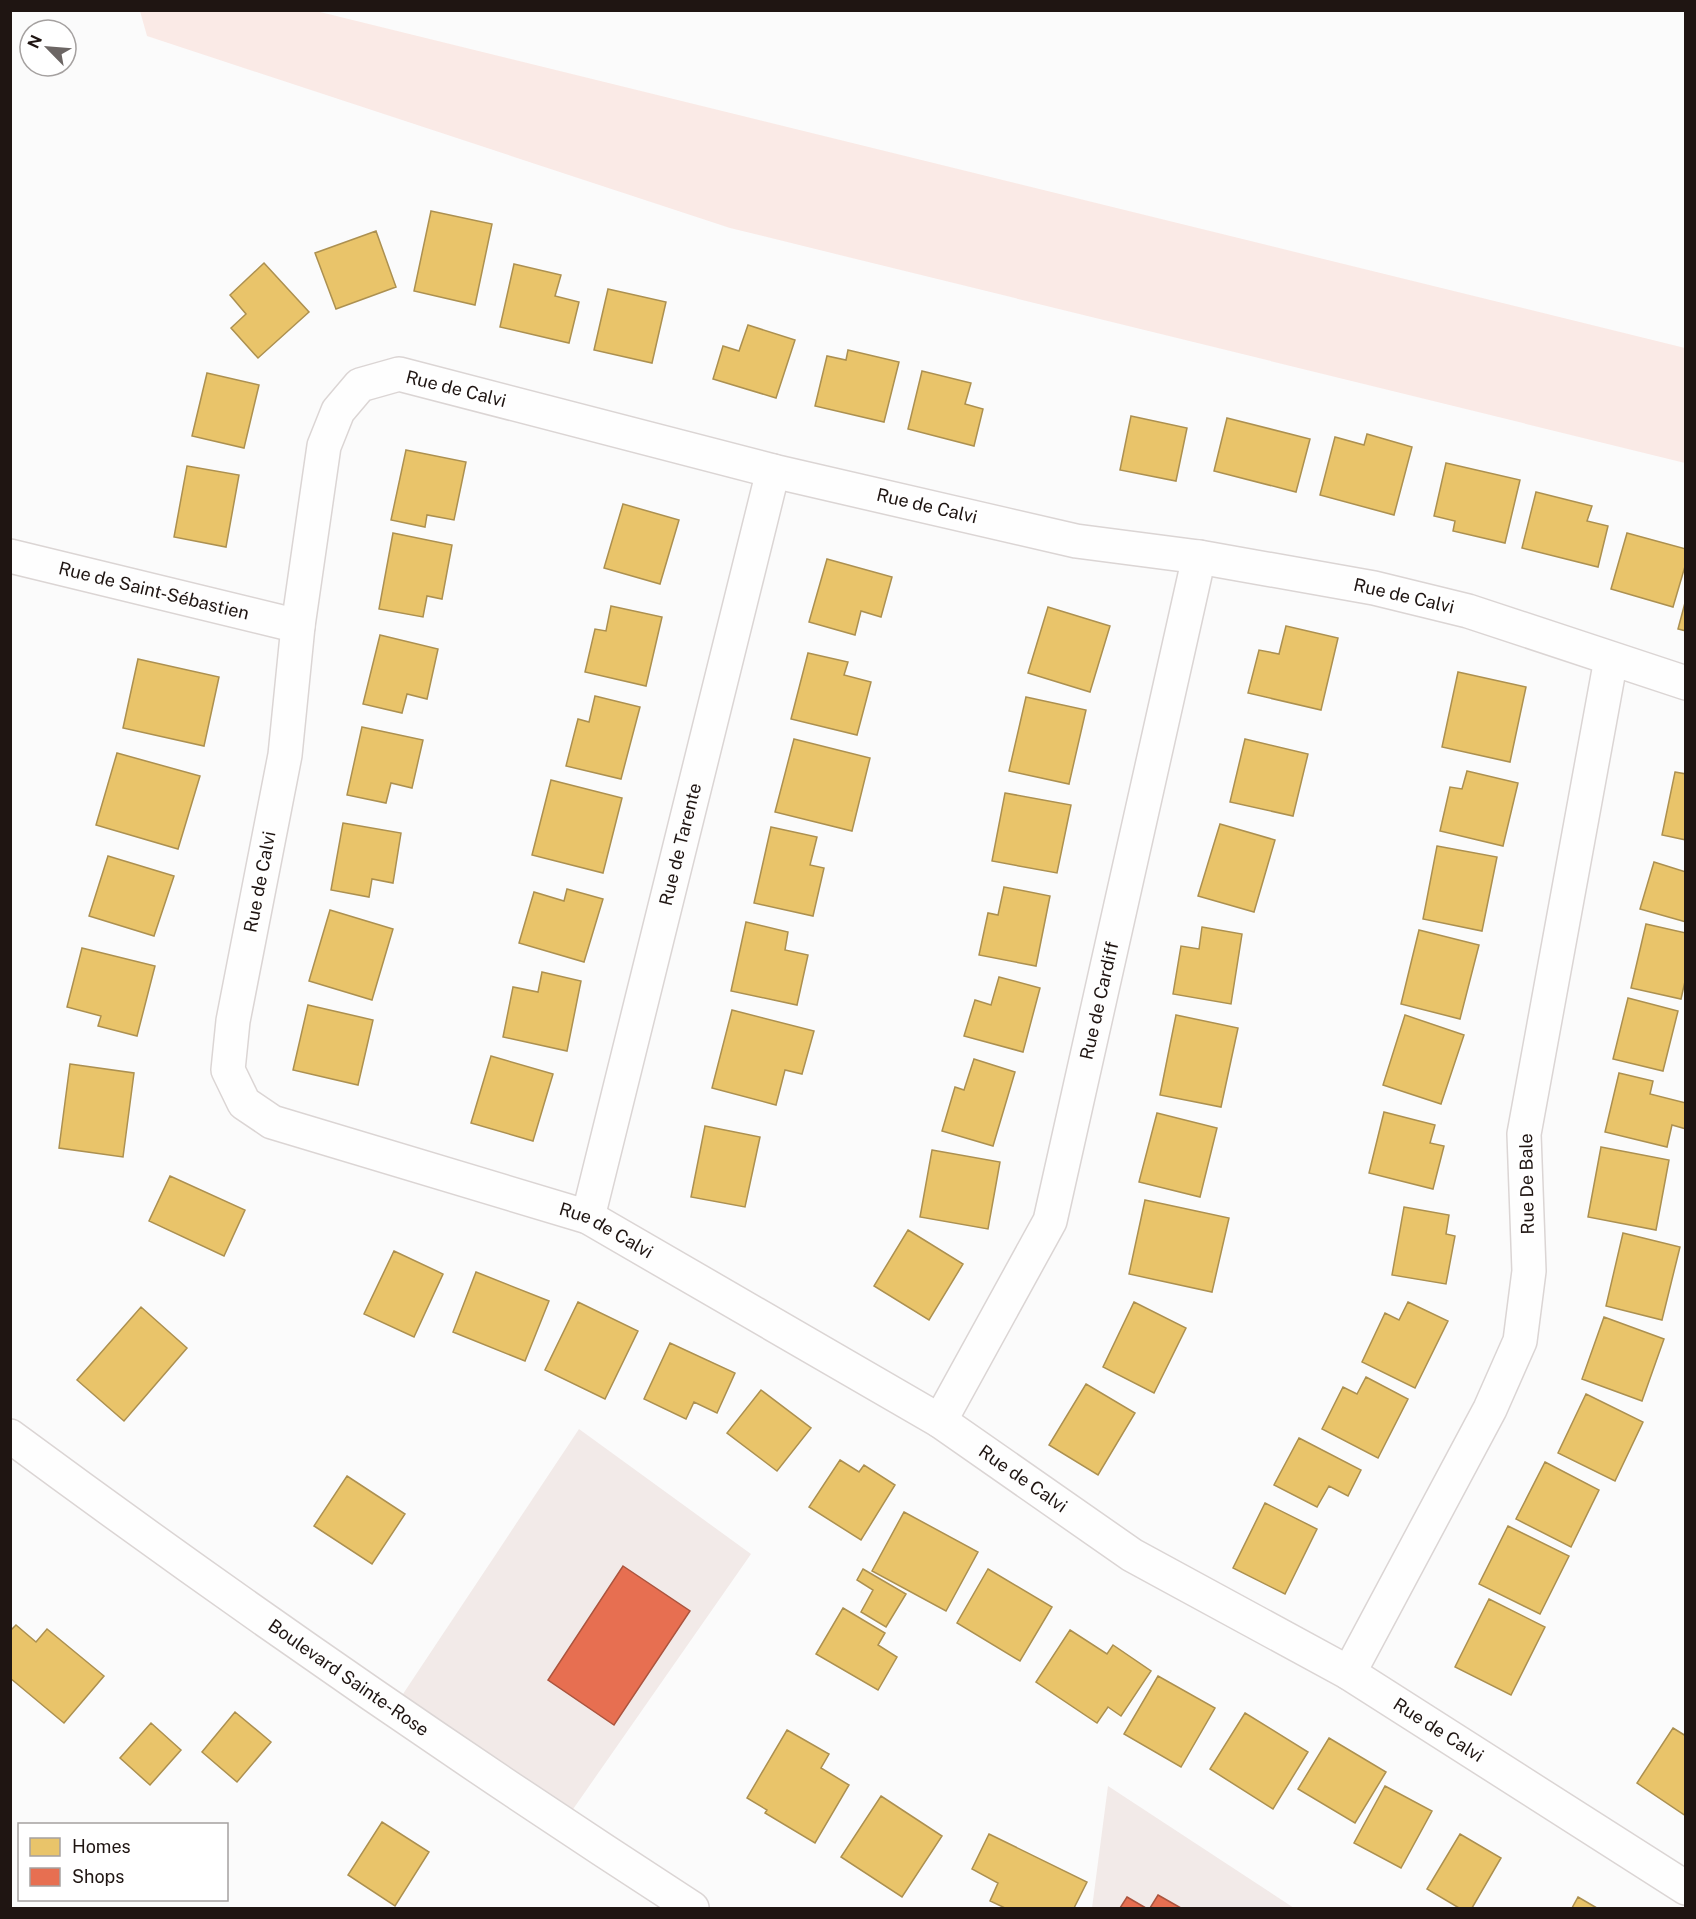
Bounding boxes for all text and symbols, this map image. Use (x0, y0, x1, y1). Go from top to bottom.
north arrow (18, 18, 78, 78)
text: N (24, 32, 46, 52)
street label: Rue de Calvi (404, 366, 509, 411)
street label: Rue de Calvi (875, 484, 980, 527)
street label: Rue de Saint-Sébastien (57, 557, 251, 624)
street label: Rue de Calvi (1352, 574, 1457, 617)
street label: Rue de Tarente (655, 781, 705, 908)
street label: Rue de Calvi (239, 829, 280, 934)
street label: Rue de Cardiff (1076, 940, 1122, 1062)
street label: Rue De Bale (1515, 1133, 1538, 1235)
street label: Rue de Calvi (557, 1198, 657, 1262)
street label: Rue de Calvi (975, 1440, 1071, 1517)
street label: Boulevard Sainte-Rose (264, 1614, 433, 1740)
street label: Rue de Calvi (1390, 1693, 1488, 1766)
legend (18, 1823, 228, 1901)
text: Homes (72, 1836, 131, 1857)
text: Shops (72, 1866, 124, 1887)

